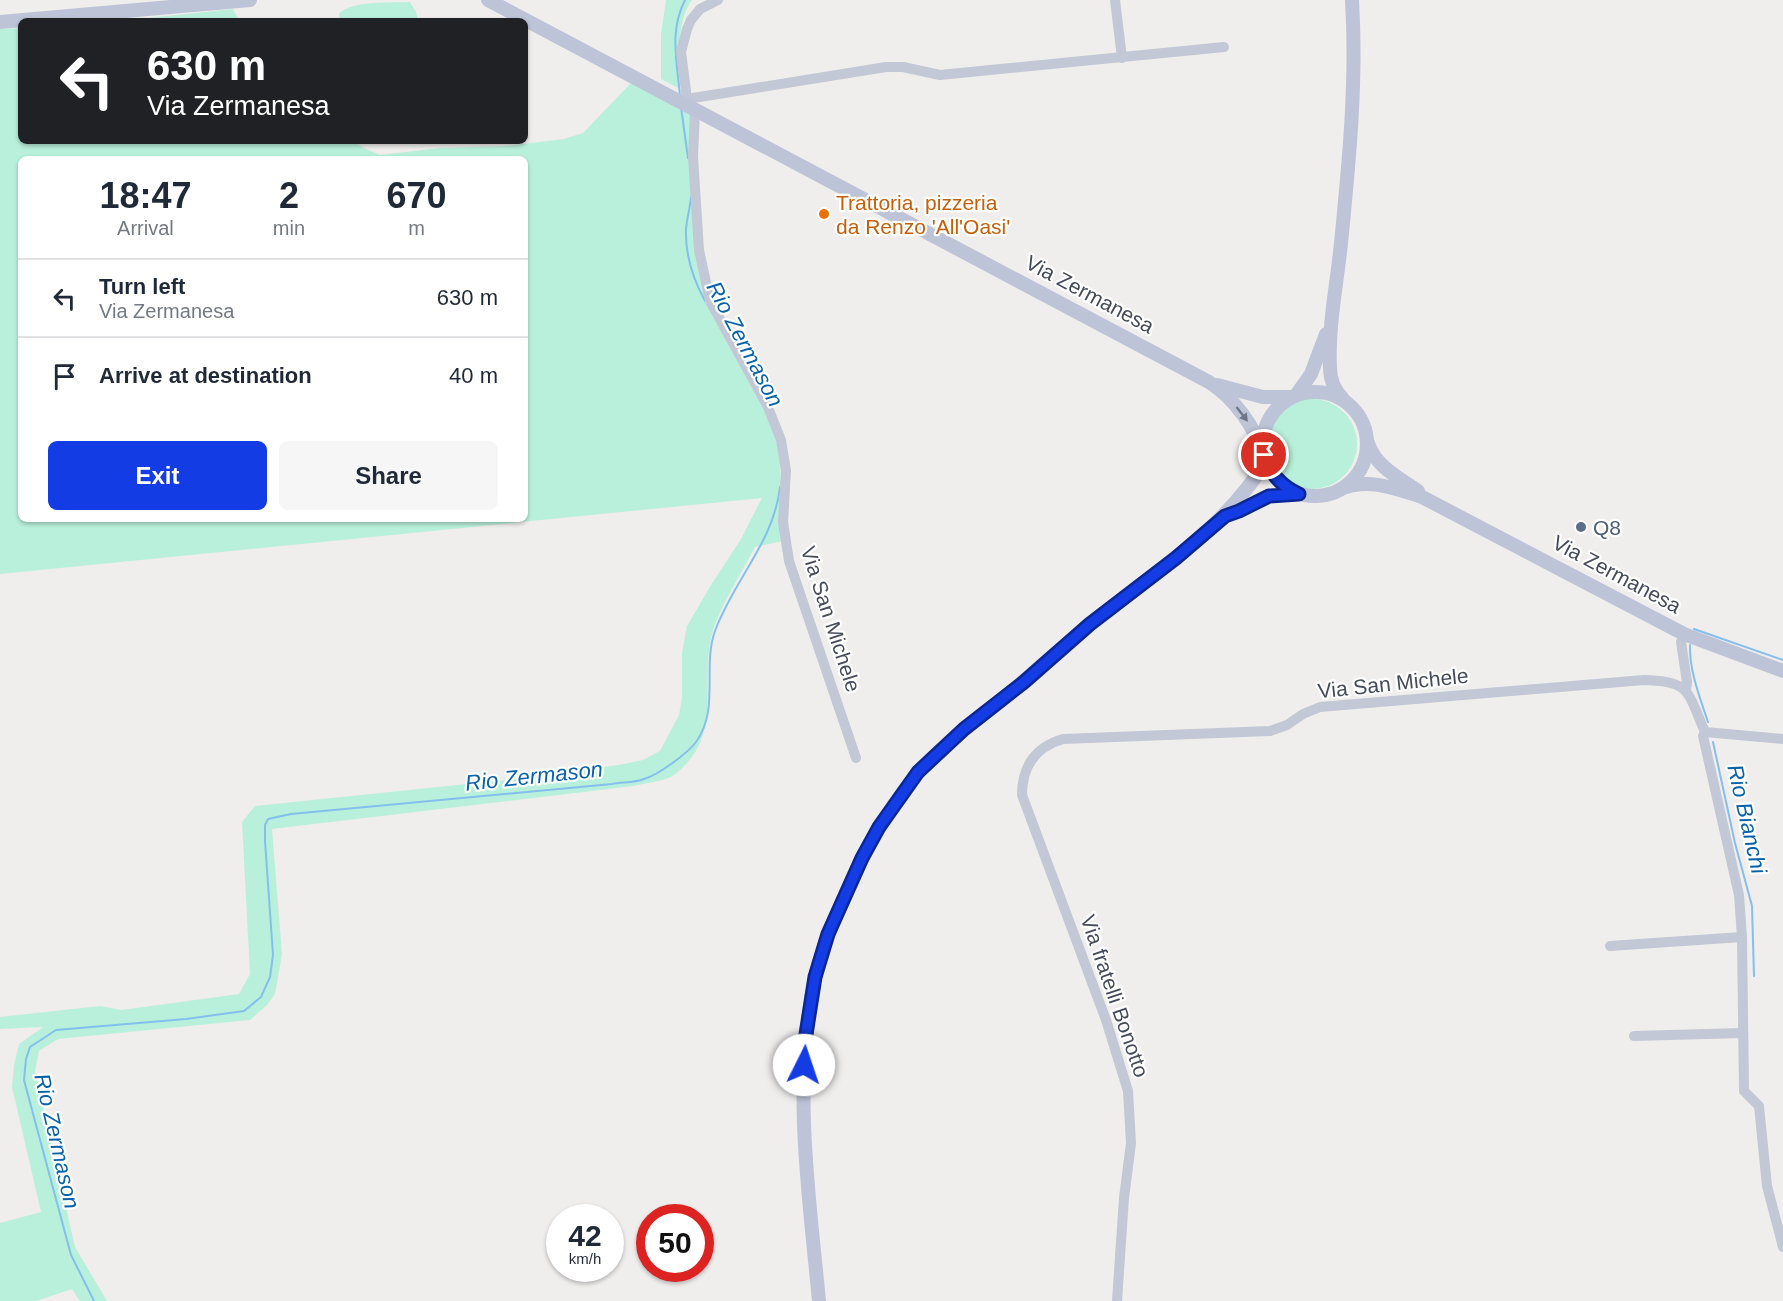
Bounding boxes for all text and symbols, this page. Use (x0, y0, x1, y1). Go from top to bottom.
icon: left (48, 42, 126, 120)
text: 630 m (147, 42, 266, 89)
text: Via Zermanesa (147, 91, 330, 121)
text: 18:47 (99, 175, 191, 216)
text: 2 (279, 175, 299, 216)
text: 670 (386, 175, 447, 216)
place label: Trattoria, pizzeria da Renzo 'All'Oasi' (836, 191, 1010, 238)
marker: Trattoria, pizzeria da Renzo 'All'Oasi' (817, 207, 831, 221)
text: Arrival (117, 217, 174, 239)
text: min (273, 217, 305, 239)
text: m (408, 217, 425, 239)
street label: Via Zermanesa (1022, 251, 1158, 338)
text: Turn left (99, 274, 185, 299)
water label: Rio Zermason (702, 277, 788, 411)
icon: left (48, 282, 81, 315)
text: 630 m (437, 285, 498, 310)
text: Via Zermanesa (99, 300, 234, 322)
icon: arrive (48, 360, 81, 393)
text: Arrive at destination (99, 363, 312, 388)
text: 40 m (449, 363, 498, 388)
one-way arrow (1236, 406, 1248, 422)
pin (1238, 429, 1289, 480)
icon: arrive (1247, 438, 1280, 471)
button: Exit (48, 441, 267, 510)
button: Share (279, 441, 498, 510)
place label: Q8 (1593, 516, 1621, 539)
marker: Q8 (1574, 520, 1588, 534)
street label: Via Zermanesa (1549, 531, 1685, 618)
street label: Via San Michele (797, 543, 865, 695)
street label: Via San Michele (1317, 664, 1469, 702)
water label: Rio Zermason (464, 756, 604, 796)
water label: Rio Bianchi (1722, 762, 1772, 877)
street label: Via fratelli Bonotto (1076, 912, 1154, 1080)
position arrow (772, 1033, 836, 1097)
water label: Rio Zermason (29, 1071, 85, 1211)
speed limit sign: 50 (636, 1204, 714, 1282)
text: 42 (568, 1219, 602, 1252)
text: km/h (569, 1250, 601, 1267)

